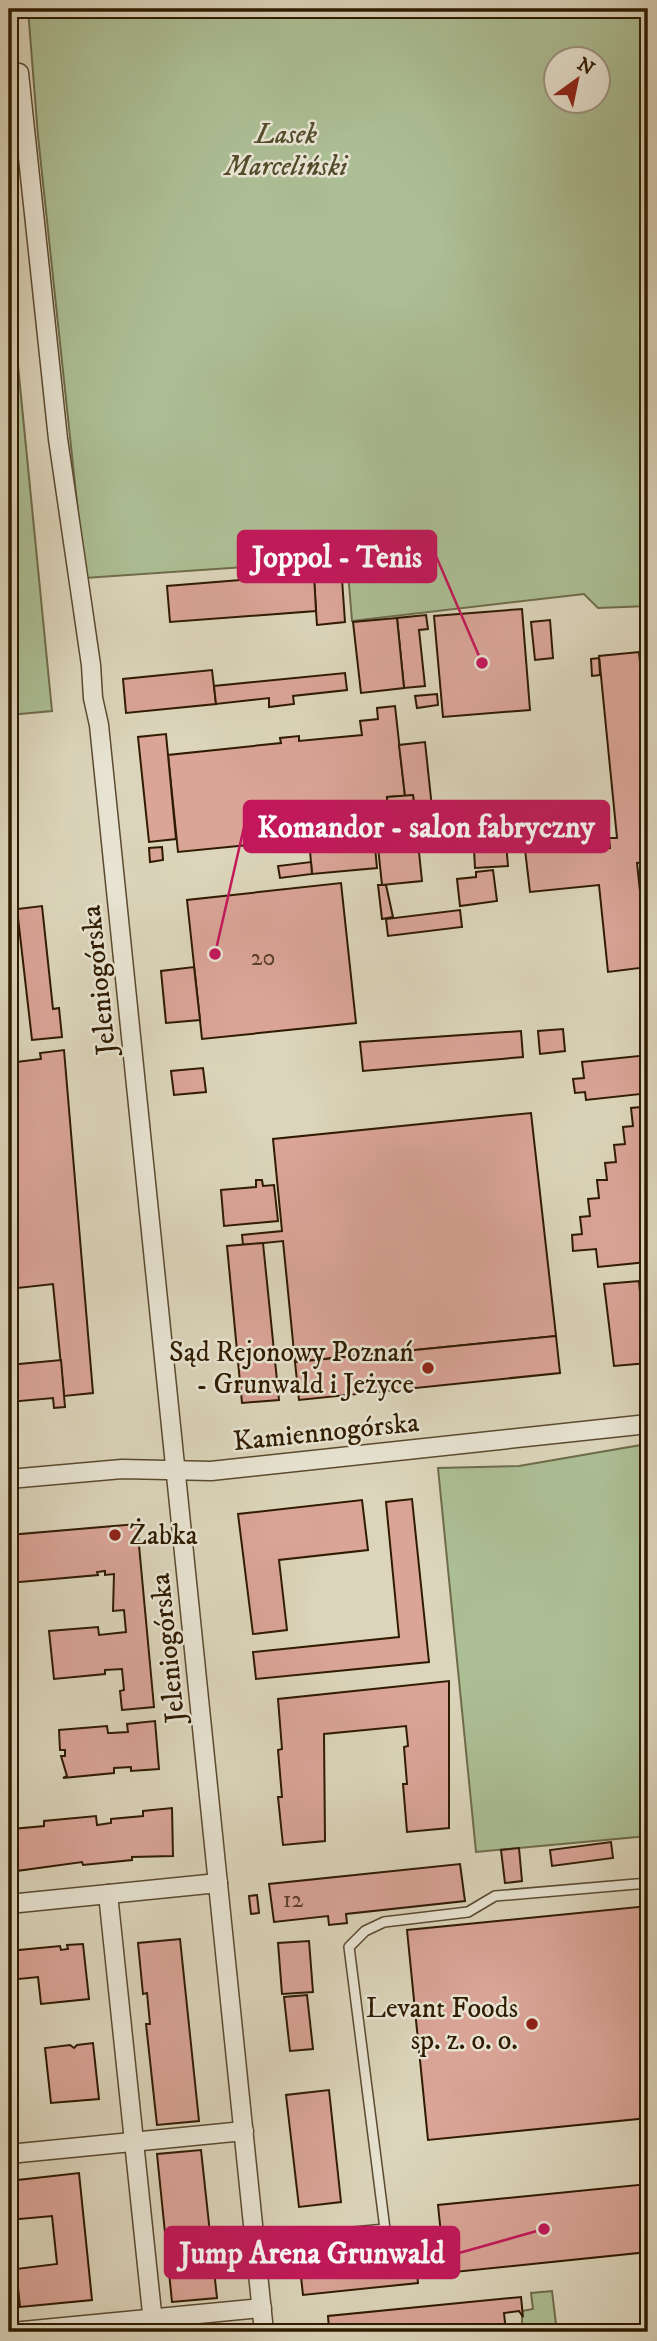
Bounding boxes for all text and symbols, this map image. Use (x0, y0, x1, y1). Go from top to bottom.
north arrow (542, 46, 612, 116)
text: N (573, 53, 599, 81)
park label: Lasek Marceliński (223, 117, 349, 184)
callout: Joppol - Tenis (238, 531, 436, 582)
text: Joppol - Tenis (249, 540, 422, 577)
callout: Komandor - salon fabryczny (244, 801, 609, 852)
text: Komandor - salon fabryczny (257, 810, 595, 847)
street label: Jeleniogórska (74, 903, 125, 1060)
house number: 20 (251, 943, 275, 973)
place label: Sąd Rejonowy Poznań - Grunwald i Jeżyce (169, 1335, 414, 1402)
marker: Sąd Rejonowy Poznań - Grunwald i Jeżyce (420, 1360, 436, 1376)
street label: Kamiennogórska (231, 1405, 421, 1459)
place label: Żabka (129, 1518, 198, 1553)
marker: Żabka (107, 1527, 123, 1543)
street label: Jeleniogórska (143, 1571, 194, 1728)
house number: 12 (283, 1885, 304, 1915)
place label: Levant Foods sp. z. o. o. (366, 1991, 518, 2058)
marker: Levant Foods sp. z. o. o. (524, 2016, 540, 2032)
callout: Jump Arena Grunwald (165, 2227, 459, 2278)
text: Jump Arena Grunwald (176, 2236, 446, 2273)

